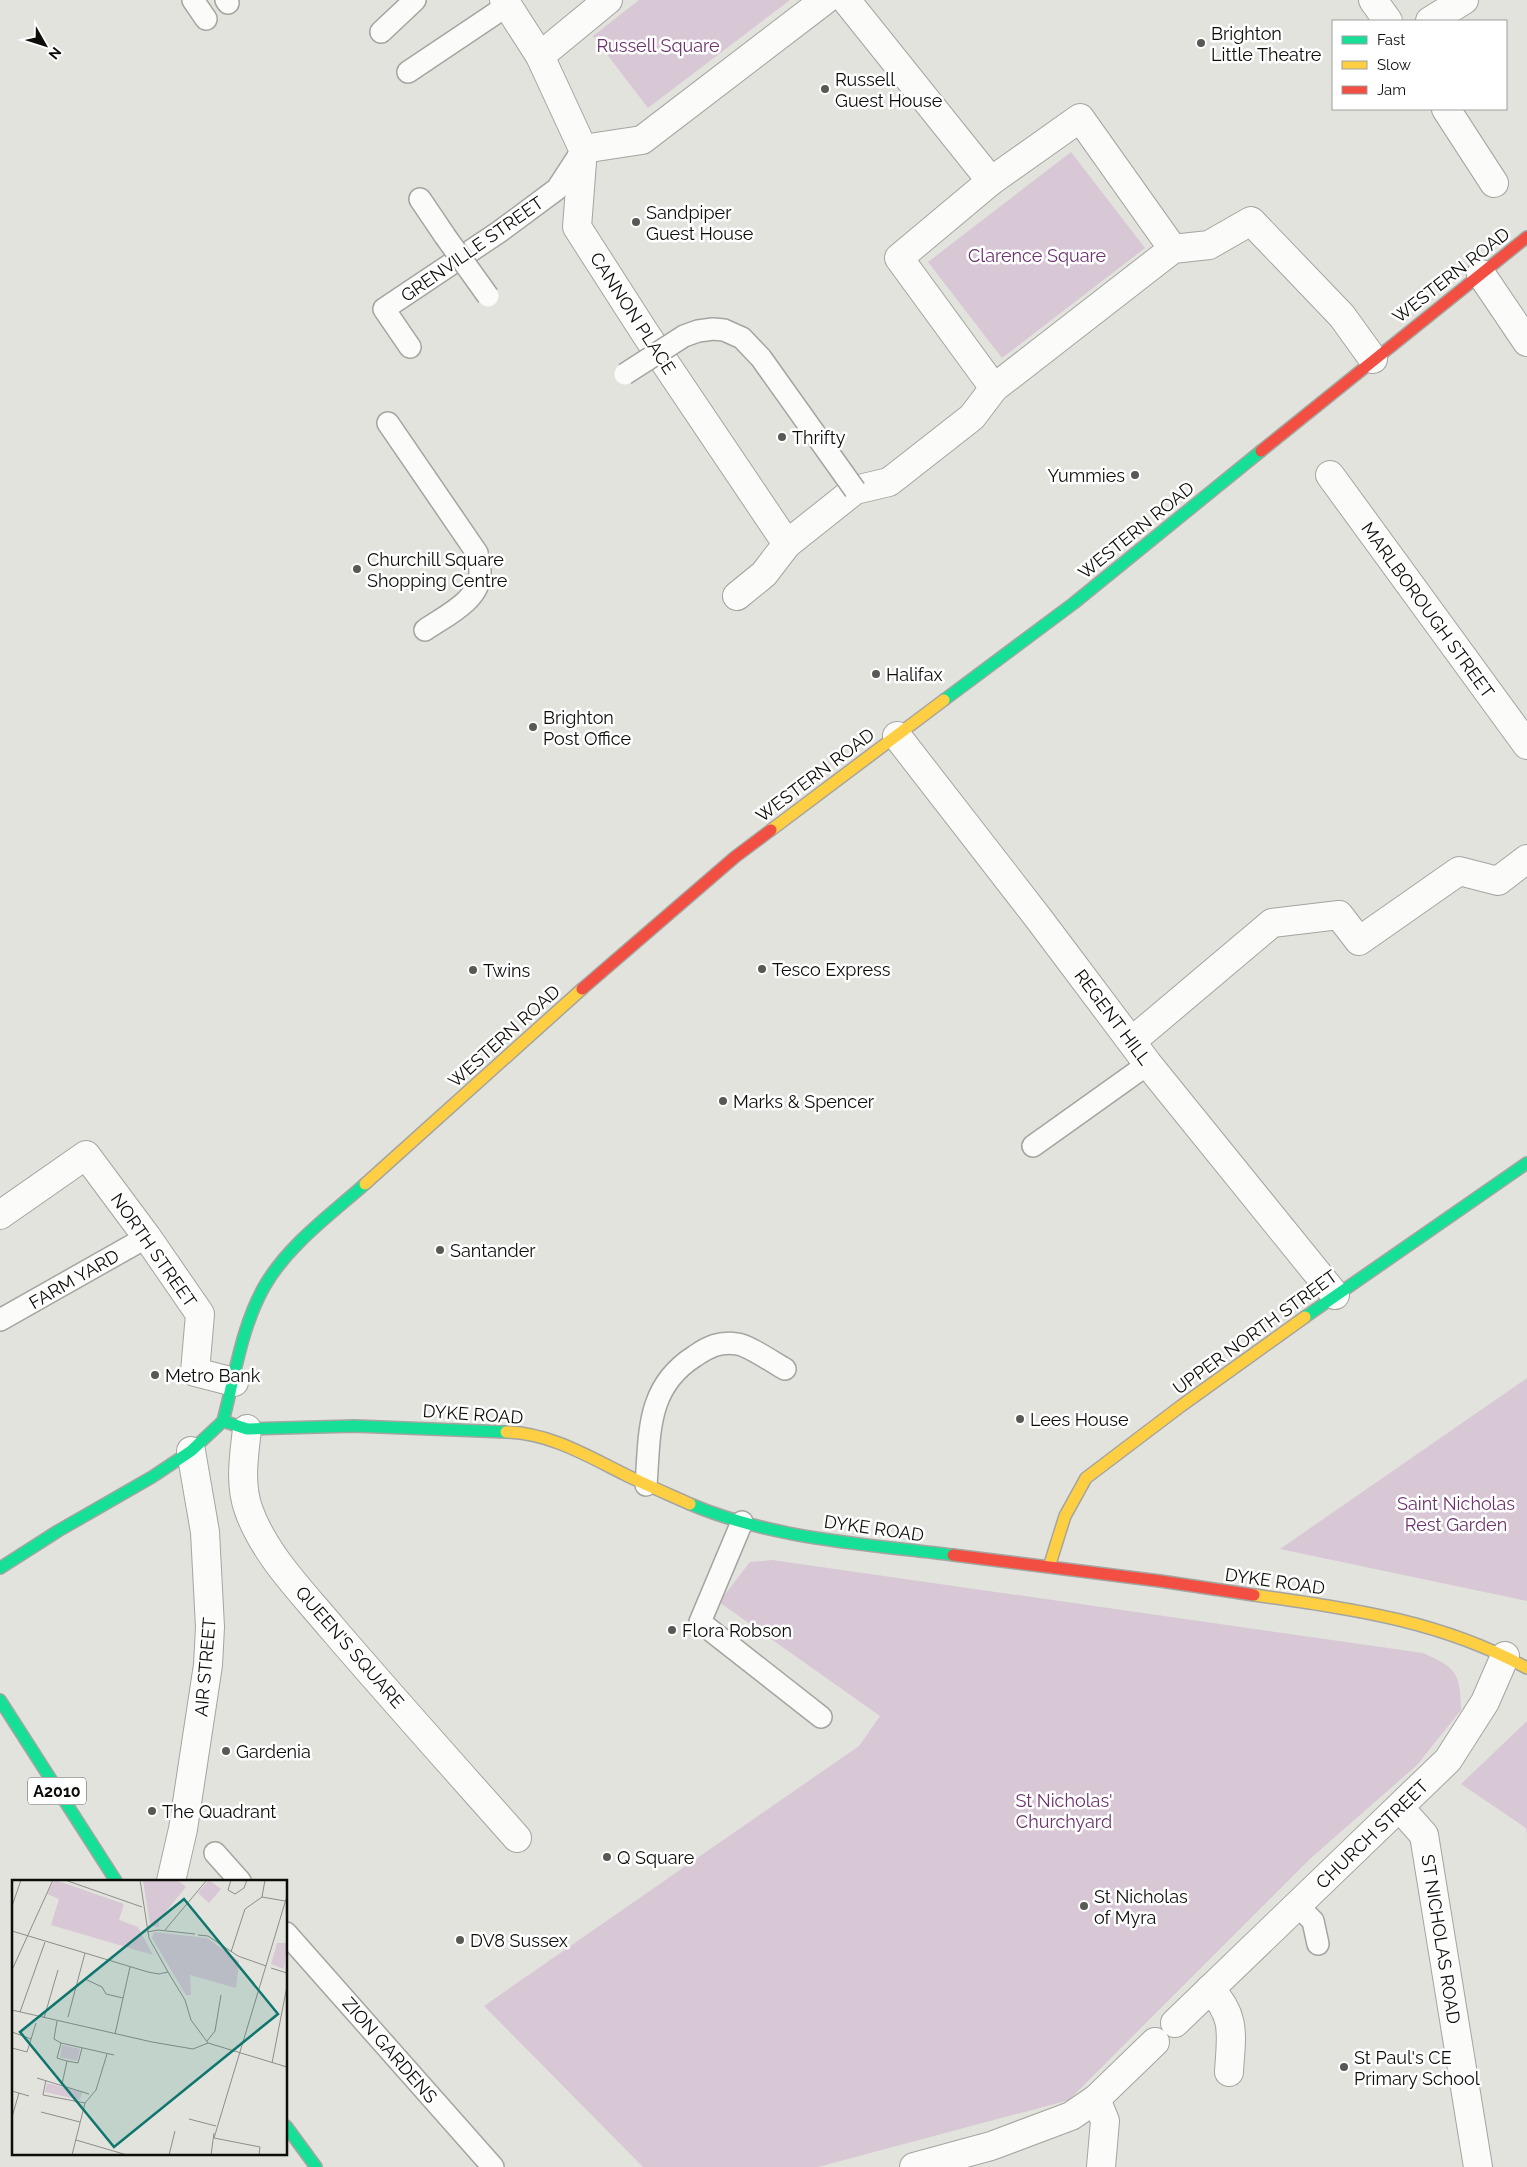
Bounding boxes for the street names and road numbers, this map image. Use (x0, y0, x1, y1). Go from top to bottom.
street label: GRENVILLE STREET (397, 192, 547, 306)
street label: WESTERN ROAD (1388, 223, 1514, 327)
street label: CANNON PLACE (586, 248, 680, 378)
street label: WESTERN ROAD (1074, 477, 1198, 583)
street label: MARLBOROUGH STREET (1357, 518, 1499, 702)
street label: WESTERN ROAD (752, 724, 878, 826)
street label: REGENT HILL (1070, 965, 1156, 1069)
street label: WESTERN ROAD (444, 980, 564, 1092)
street label: NORTH STREET (107, 1189, 201, 1311)
street label: FARM YARD (25, 1245, 123, 1313)
street label: UPPER NORTH STREET (1169, 1265, 1341, 1399)
street label: DYKE ROAD (422, 1400, 524, 1428)
street label: DYKE ROAD (823, 1511, 925, 1545)
street label: DYKE ROAD (1224, 1564, 1326, 1598)
street label: QUEEN'S SQUARE (291, 1582, 409, 1712)
street label: AIR STREET (190, 1616, 220, 1717)
street label: CHURCH STREET (1312, 1775, 1432, 1893)
road number: A2010 (28, 1778, 86, 1804)
street label: ST NICHOLAS ROAD (1417, 1853, 1465, 2025)
street label: ZION GARDENS (338, 1993, 442, 2107)

